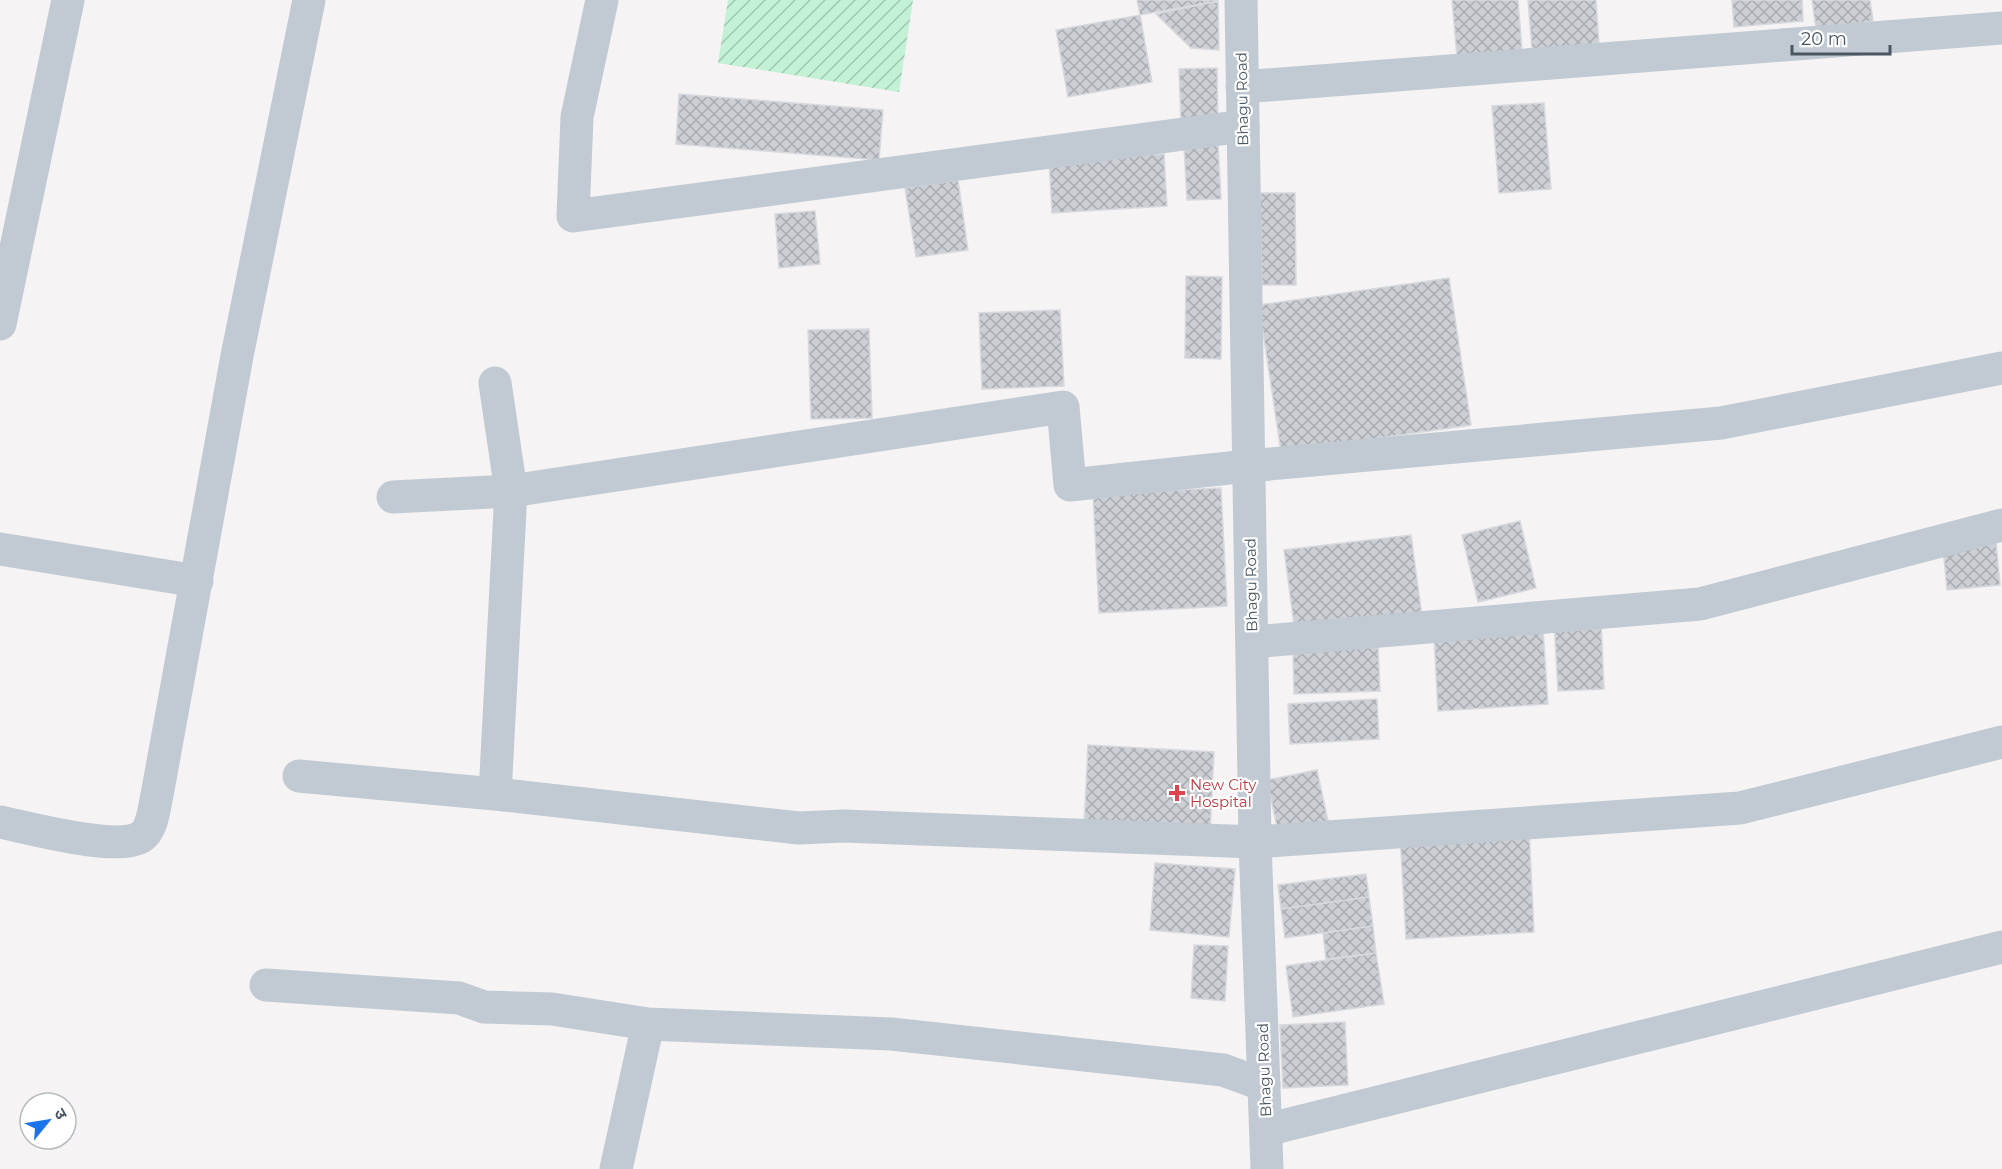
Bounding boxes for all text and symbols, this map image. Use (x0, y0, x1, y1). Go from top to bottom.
scale bar (1792, 18, 1890, 56)
text: 20 m (1801, 28, 1847, 50)
street label: Bhagu Road (1232, 52, 1252, 146)
street label: Bhagu Road (1241, 538, 1261, 632)
place label: New City Hospital (1190, 775, 1257, 811)
marker: New City Hospital (1168, 784, 1186, 802)
street label: Bhagu Road (1253, 1023, 1275, 1117)
north arrow (18, 1091, 78, 1151)
text: उ (50, 1105, 71, 1123)

